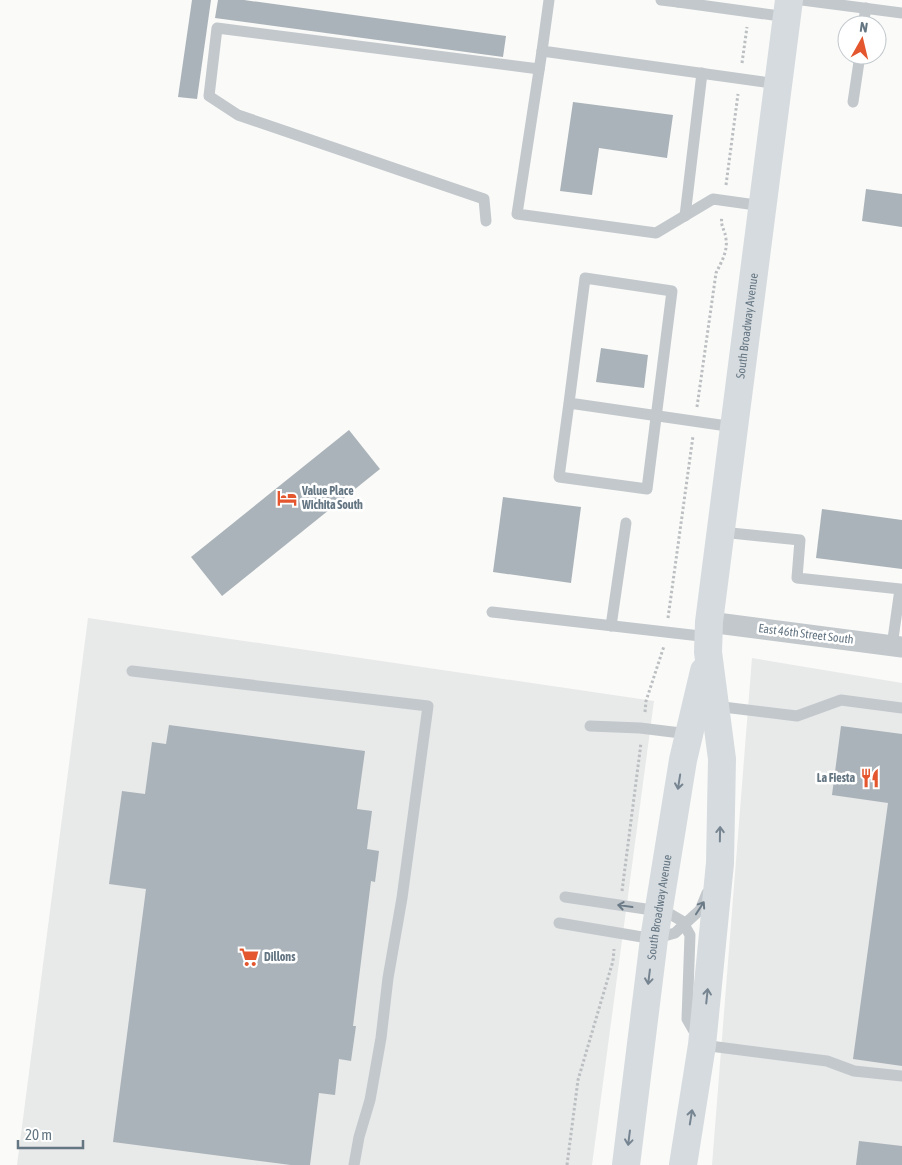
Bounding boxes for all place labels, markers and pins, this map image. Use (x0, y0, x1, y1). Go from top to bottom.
place label: Value Place Wichita South (301, 484, 363, 512)
hotel icon: Value Place Wichita South (276, 487, 298, 509)
restaurant icon: La Fiesta (859, 767, 881, 789)
place label: La Fiesta (817, 771, 855, 785)
supermarket icon: Dillons (238, 946, 260, 968)
place label: Dillons (264, 950, 296, 964)

